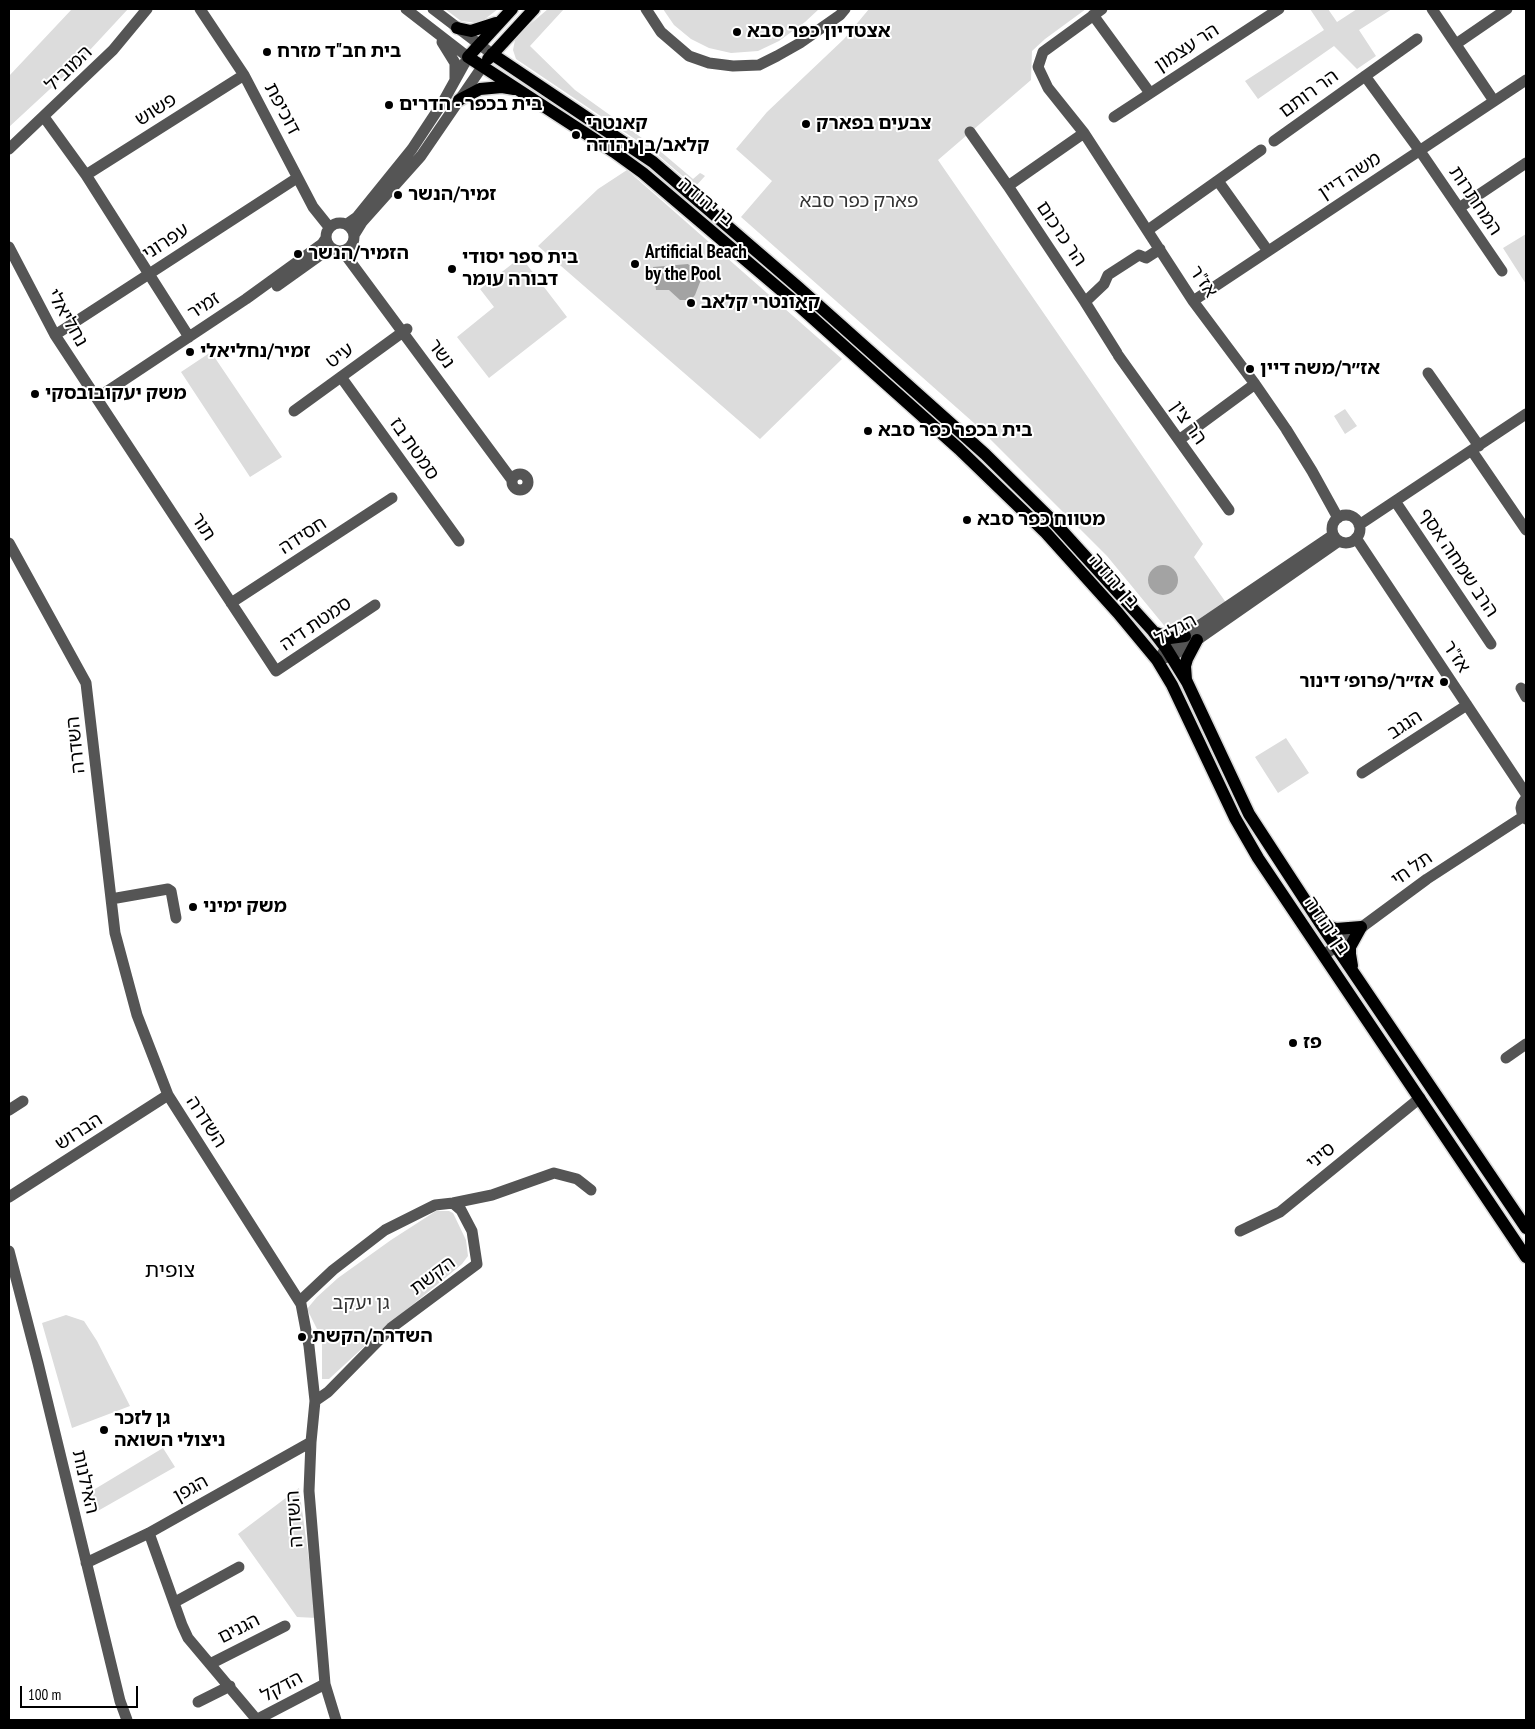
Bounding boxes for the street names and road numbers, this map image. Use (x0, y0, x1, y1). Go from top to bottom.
street label: הר עצמון (1151, 19, 1223, 77)
street label: המוביל (41, 41, 97, 97)
street label: הר רותם (1275, 65, 1343, 123)
street label: דוכיפת (259, 79, 305, 139)
street label: פשוש (131, 88, 181, 132)
street label: משה דיין (1314, 147, 1386, 205)
street label: המחתרות (1444, 162, 1506, 240)
street label: בן יהודה (673, 172, 739, 232)
street label: הר כרכום (1031, 197, 1091, 271)
street label: עפרוני (138, 219, 194, 265)
street label: אז"ר (1184, 262, 1222, 302)
street label: נחליאלי (41, 285, 93, 351)
street label: זמיר (184, 287, 224, 325)
street label: נשר (423, 335, 459, 373)
street label: עיט (322, 338, 358, 374)
street label: הר צין (1165, 397, 1211, 449)
street label: סמטת בז (384, 413, 444, 485)
street label: הרב שמחה אסף (1413, 504, 1503, 622)
street label: תור (186, 509, 220, 545)
street label: חסידה (275, 512, 331, 560)
street label: בן יהודה (1084, 549, 1144, 613)
street label: סמטת דיה (276, 592, 356, 656)
street label: הגליל (1151, 609, 1201, 651)
street label: אז"ר (1437, 637, 1475, 677)
street label: הנגב (1383, 705, 1427, 745)
street label: השדרה (62, 715, 90, 775)
street label: תל חי (1387, 847, 1437, 891)
street label: בן יהודה (1299, 892, 1355, 960)
street label: השדרה (181, 1092, 231, 1152)
street label: הברוש (51, 1108, 107, 1156)
street label: סיני (1302, 1138, 1340, 1174)
street label: הקשת (406, 1252, 460, 1300)
street label: האילנות (67, 1448, 103, 1516)
street label: הגפן (170, 1470, 212, 1508)
street label: השדרה (282, 1490, 308, 1548)
street label: הגנים (214, 1609, 264, 1649)
street label: הדקל (257, 1667, 307, 1707)

